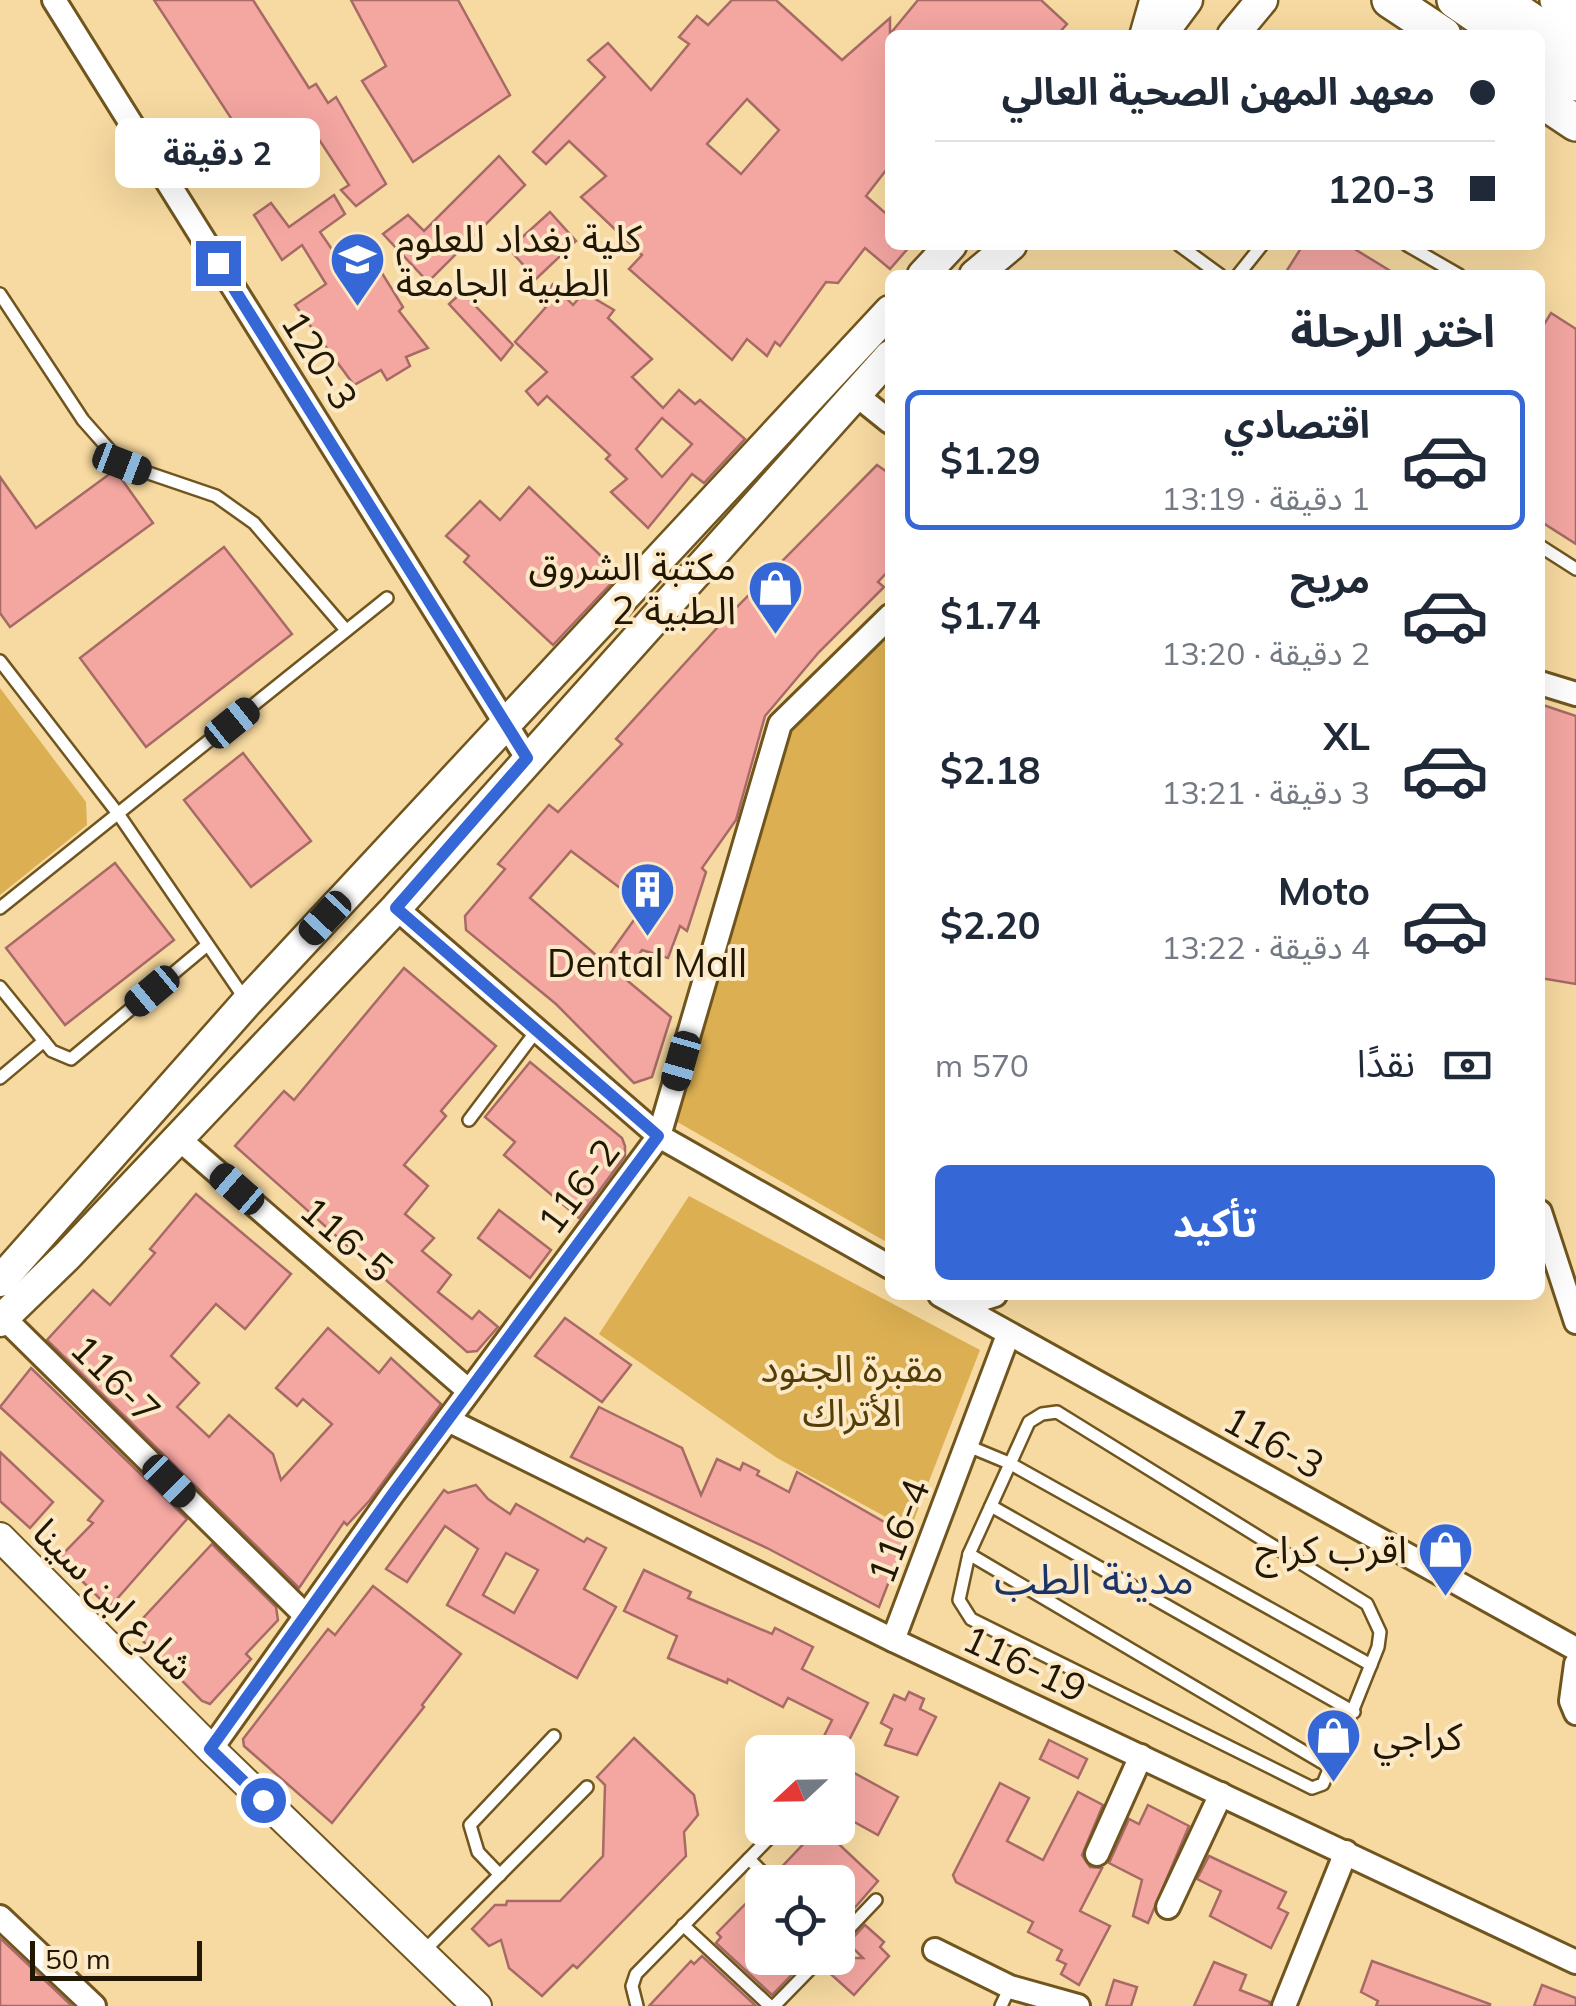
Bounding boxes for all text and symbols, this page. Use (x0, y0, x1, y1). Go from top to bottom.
text: معهد المهن الصحية العالي (1002, 67, 1435, 115)
callout: 2 دقيقة (116, 118, 320, 188)
text: 2 دقيقة (163, 133, 272, 173)
text: 120-3 (1327, 165, 1435, 213)
place label: كلية بغداد للعلوم الطبية الجامعة (396, 214, 643, 306)
school or university icon: كلية بغداد للعلوم الطبية الجامعة (327, 230, 387, 309)
route end (196, 241, 241, 286)
street label: 120-3 (271, 302, 369, 418)
text: اختر الرحلة (1291, 302, 1495, 358)
text: اقتصادي (1224, 400, 1370, 448)
icon: car (1400, 415, 1490, 505)
text: $1.29 (940, 436, 1041, 484)
car (89, 439, 155, 489)
text: 1 دقيقة · 13:19 (1161, 478, 1370, 518)
place label: مكتبة الشروق الطبية 2 (528, 542, 736, 634)
text: مريح (1290, 555, 1370, 603)
shop icon: مكتبة الشروق الطبية 2 (745, 558, 805, 637)
icon: car (1400, 570, 1490, 660)
text: $1.74 (940, 591, 1041, 639)
text: 2 دقيقة · 13:20 (1161, 633, 1370, 673)
car (199, 692, 265, 754)
text: XL (1323, 712, 1370, 760)
icon: car (1400, 725, 1490, 815)
text: $2.18 (940, 746, 1041, 794)
text: 3 دقيقة · 13:21 (1161, 772, 1370, 812)
building icon: Dental Mall (617, 860, 677, 939)
text: Moto (1278, 867, 1370, 915)
icon: car (1400, 880, 1490, 970)
car (294, 886, 356, 950)
text: $2.20 (940, 901, 1041, 949)
text: 4 دقيقة · 13:22 (1161, 927, 1370, 967)
place label: Dental Mall (547, 939, 747, 987)
car (119, 960, 185, 1022)
car (658, 1028, 704, 1094)
icon: cash (1440, 1038, 1495, 1093)
text: نقدًا (1357, 1039, 1415, 1087)
text: 570 m (935, 1045, 1029, 1085)
street label: 116-2 (526, 1129, 630, 1243)
car (205, 1158, 269, 1220)
button: تأكيد (935, 1165, 1495, 1280)
street label: 116-5 (291, 1186, 403, 1292)
street label: 116-7 (61, 1324, 171, 1434)
park label: مقبرة الجنود الأتراك (761, 1344, 943, 1436)
street label: 116-3 (1215, 1395, 1333, 1489)
car (137, 1449, 201, 1513)
street label: 116-4 (856, 1472, 940, 1590)
street label: شارع ابن سينا (20, 1508, 205, 1693)
shop icon: اقرب كراج (1416, 1519, 1476, 1598)
place label: اقرب كراج (1255, 1525, 1407, 1578)
district label: مدينة الطب (994, 1552, 1194, 1605)
street label: 116-19 (956, 1614, 1094, 1712)
shop icon: كراجي (1304, 1706, 1364, 1785)
place label: كراجي (1373, 1712, 1463, 1766)
north arrow (745, 1735, 855, 1845)
map controls (745, 1735, 855, 1975)
route start (241, 1778, 286, 1823)
button: locate (745, 1865, 855, 1975)
scale bar (30, 1936, 202, 1980)
text: 50 m (45, 1941, 111, 1976)

